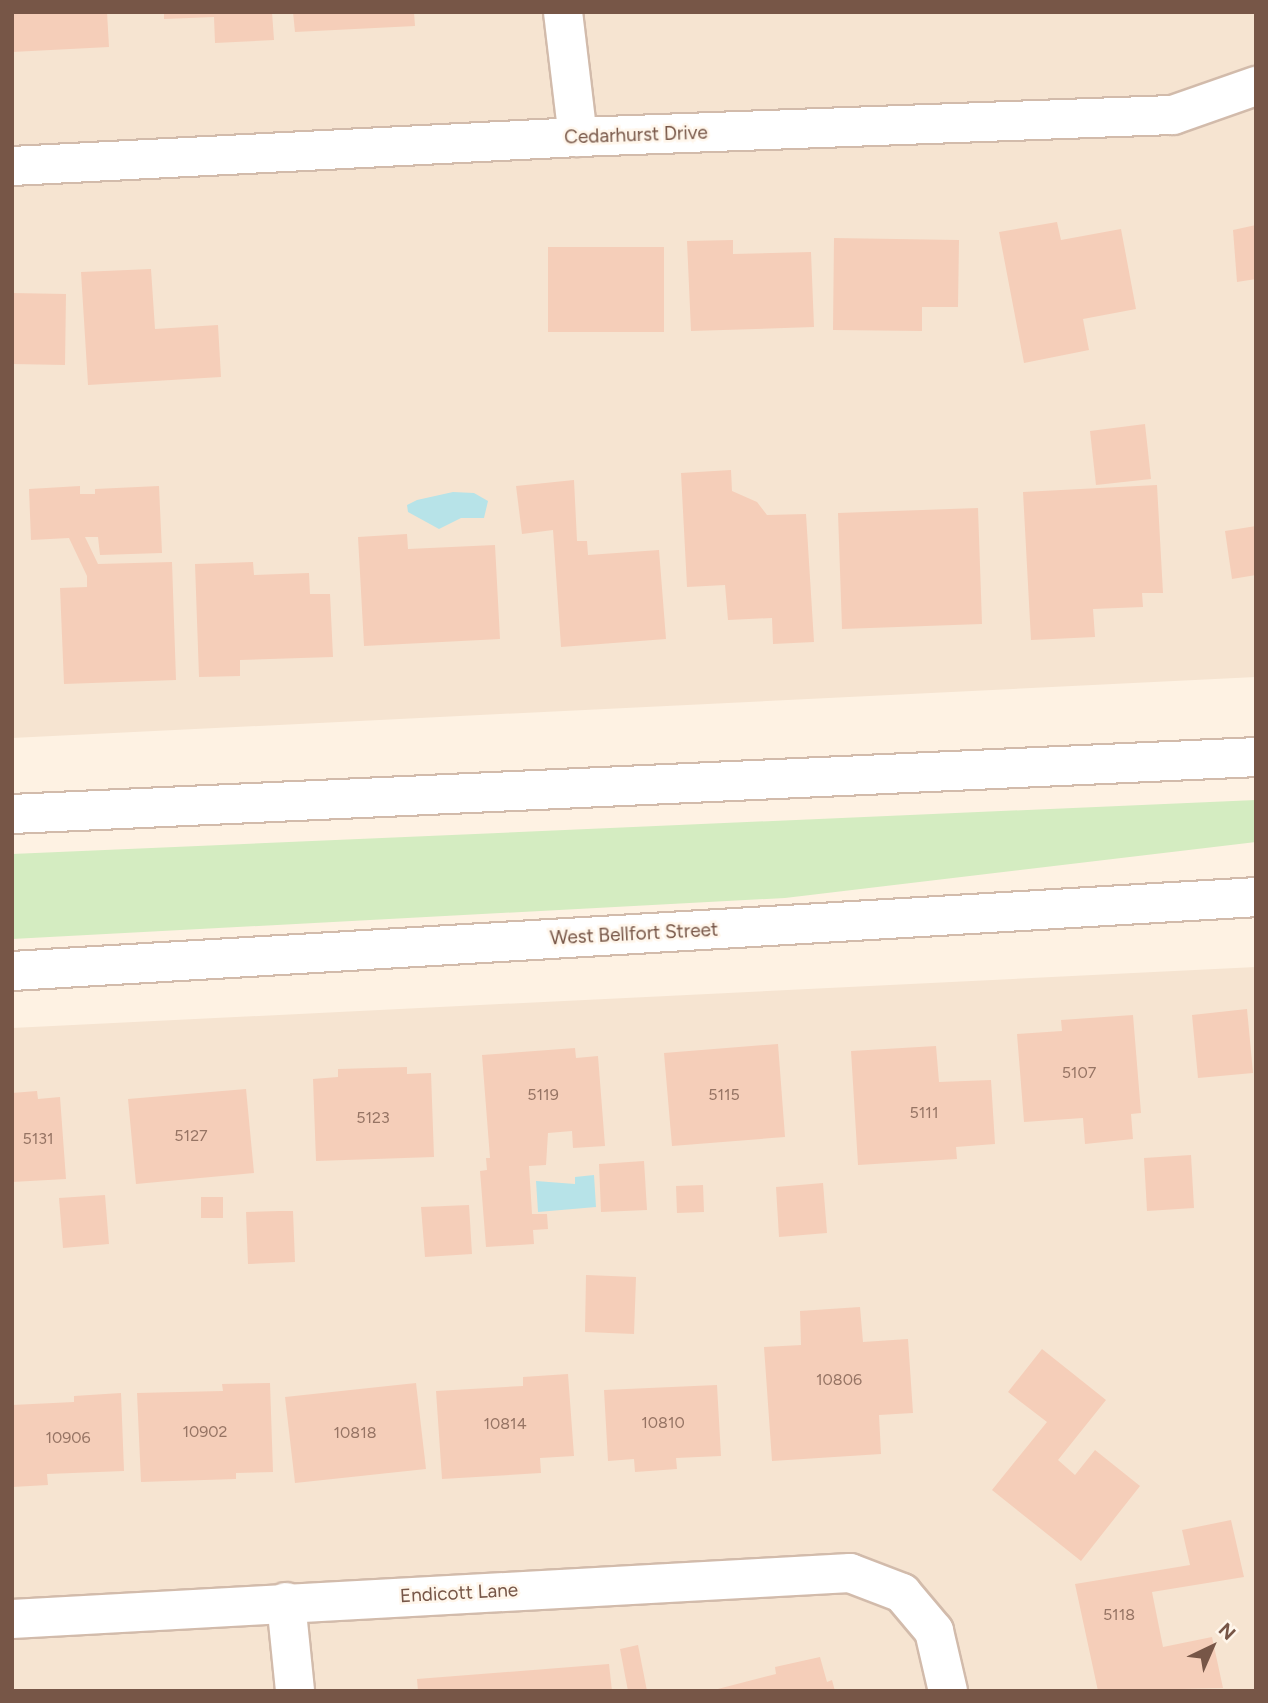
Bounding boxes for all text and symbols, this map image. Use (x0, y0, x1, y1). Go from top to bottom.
street label: Cedarhurst Drive (564, 121, 708, 149)
street label: West Bellfort Street (549, 918, 719, 950)
house number: 5107 (1062, 1063, 1096, 1083)
house number: 5119 (527, 1085, 559, 1105)
house number: 5115 (708, 1085, 740, 1105)
house number: 5111 (909, 1103, 939, 1123)
house number: 5123 (356, 1108, 390, 1128)
house number: 5127 (174, 1126, 208, 1146)
house number: 5131 (22, 1129, 54, 1149)
house number: 10806 (816, 1370, 862, 1390)
house number: 10810 (641, 1413, 685, 1433)
house number: 10814 (483, 1414, 527, 1434)
house number: 10902 (182, 1422, 228, 1442)
house number: 10818 (333, 1423, 377, 1443)
house number: 10906 (45, 1428, 91, 1448)
street label: Endicott Lane (399, 1579, 519, 1607)
house number: 5118 (1103, 1605, 1135, 1625)
north arrow (1177, 1612, 1247, 1682)
text: N (1214, 1618, 1240, 1645)

